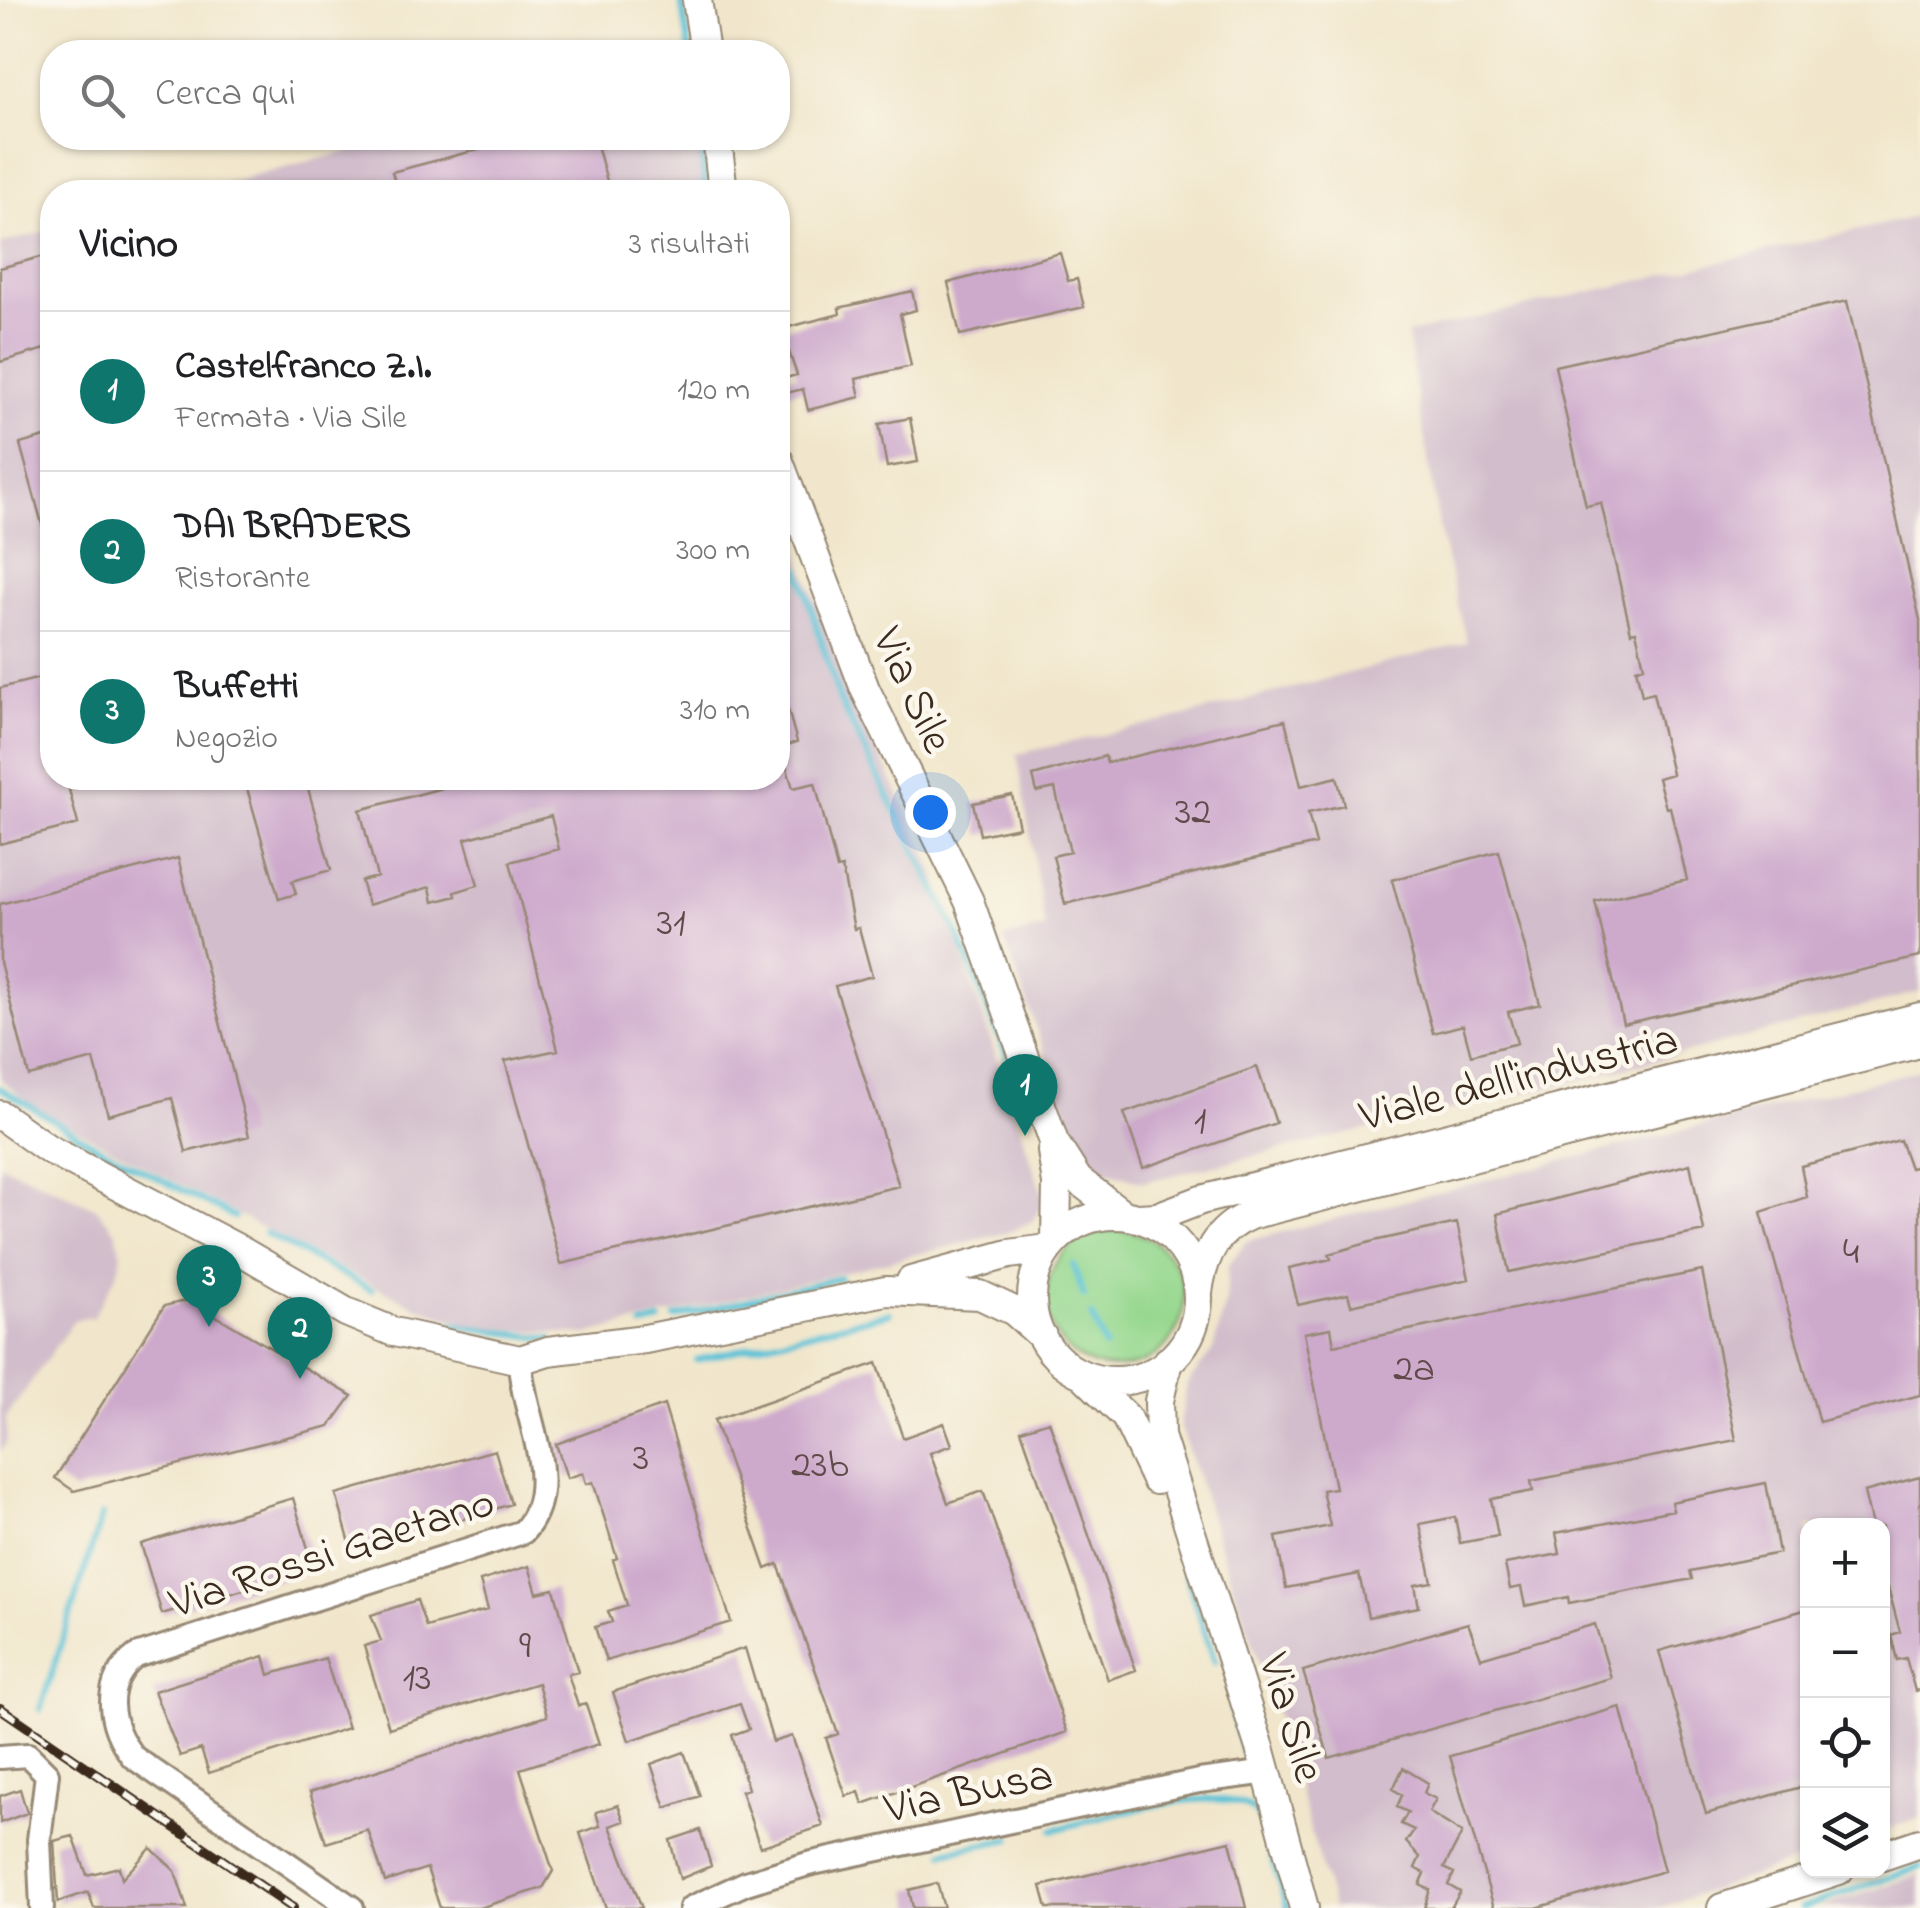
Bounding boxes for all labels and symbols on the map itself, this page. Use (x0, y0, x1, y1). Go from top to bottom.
street label: Via Sile (852, 617, 969, 766)
house number: 32 (1175, 784, 1211, 843)
your location (905, 787, 956, 838)
house number: 31 (656, 895, 686, 954)
street label: Viale dell'industria (1352, 1008, 1685, 1151)
pin: 1 (992, 1054, 1058, 1136)
house number: 1 (1194, 1093, 1206, 1152)
house number: 4 (1843, 1224, 1859, 1283)
pin: 3 (176, 1244, 242, 1327)
pin: 2 (268, 1296, 332, 1379)
house number: 2a (1393, 1341, 1435, 1400)
house number: 3 (633, 1430, 649, 1489)
house number: 23b (791, 1437, 849, 1496)
street label: Via Rossi Gaetano (161, 1471, 504, 1639)
house number: 9 (519, 1618, 531, 1677)
street label: Via Sile (1238, 1645, 1340, 1792)
house number: 13 (402, 1650, 432, 1709)
street label: Via Busa (878, 1744, 1059, 1844)

